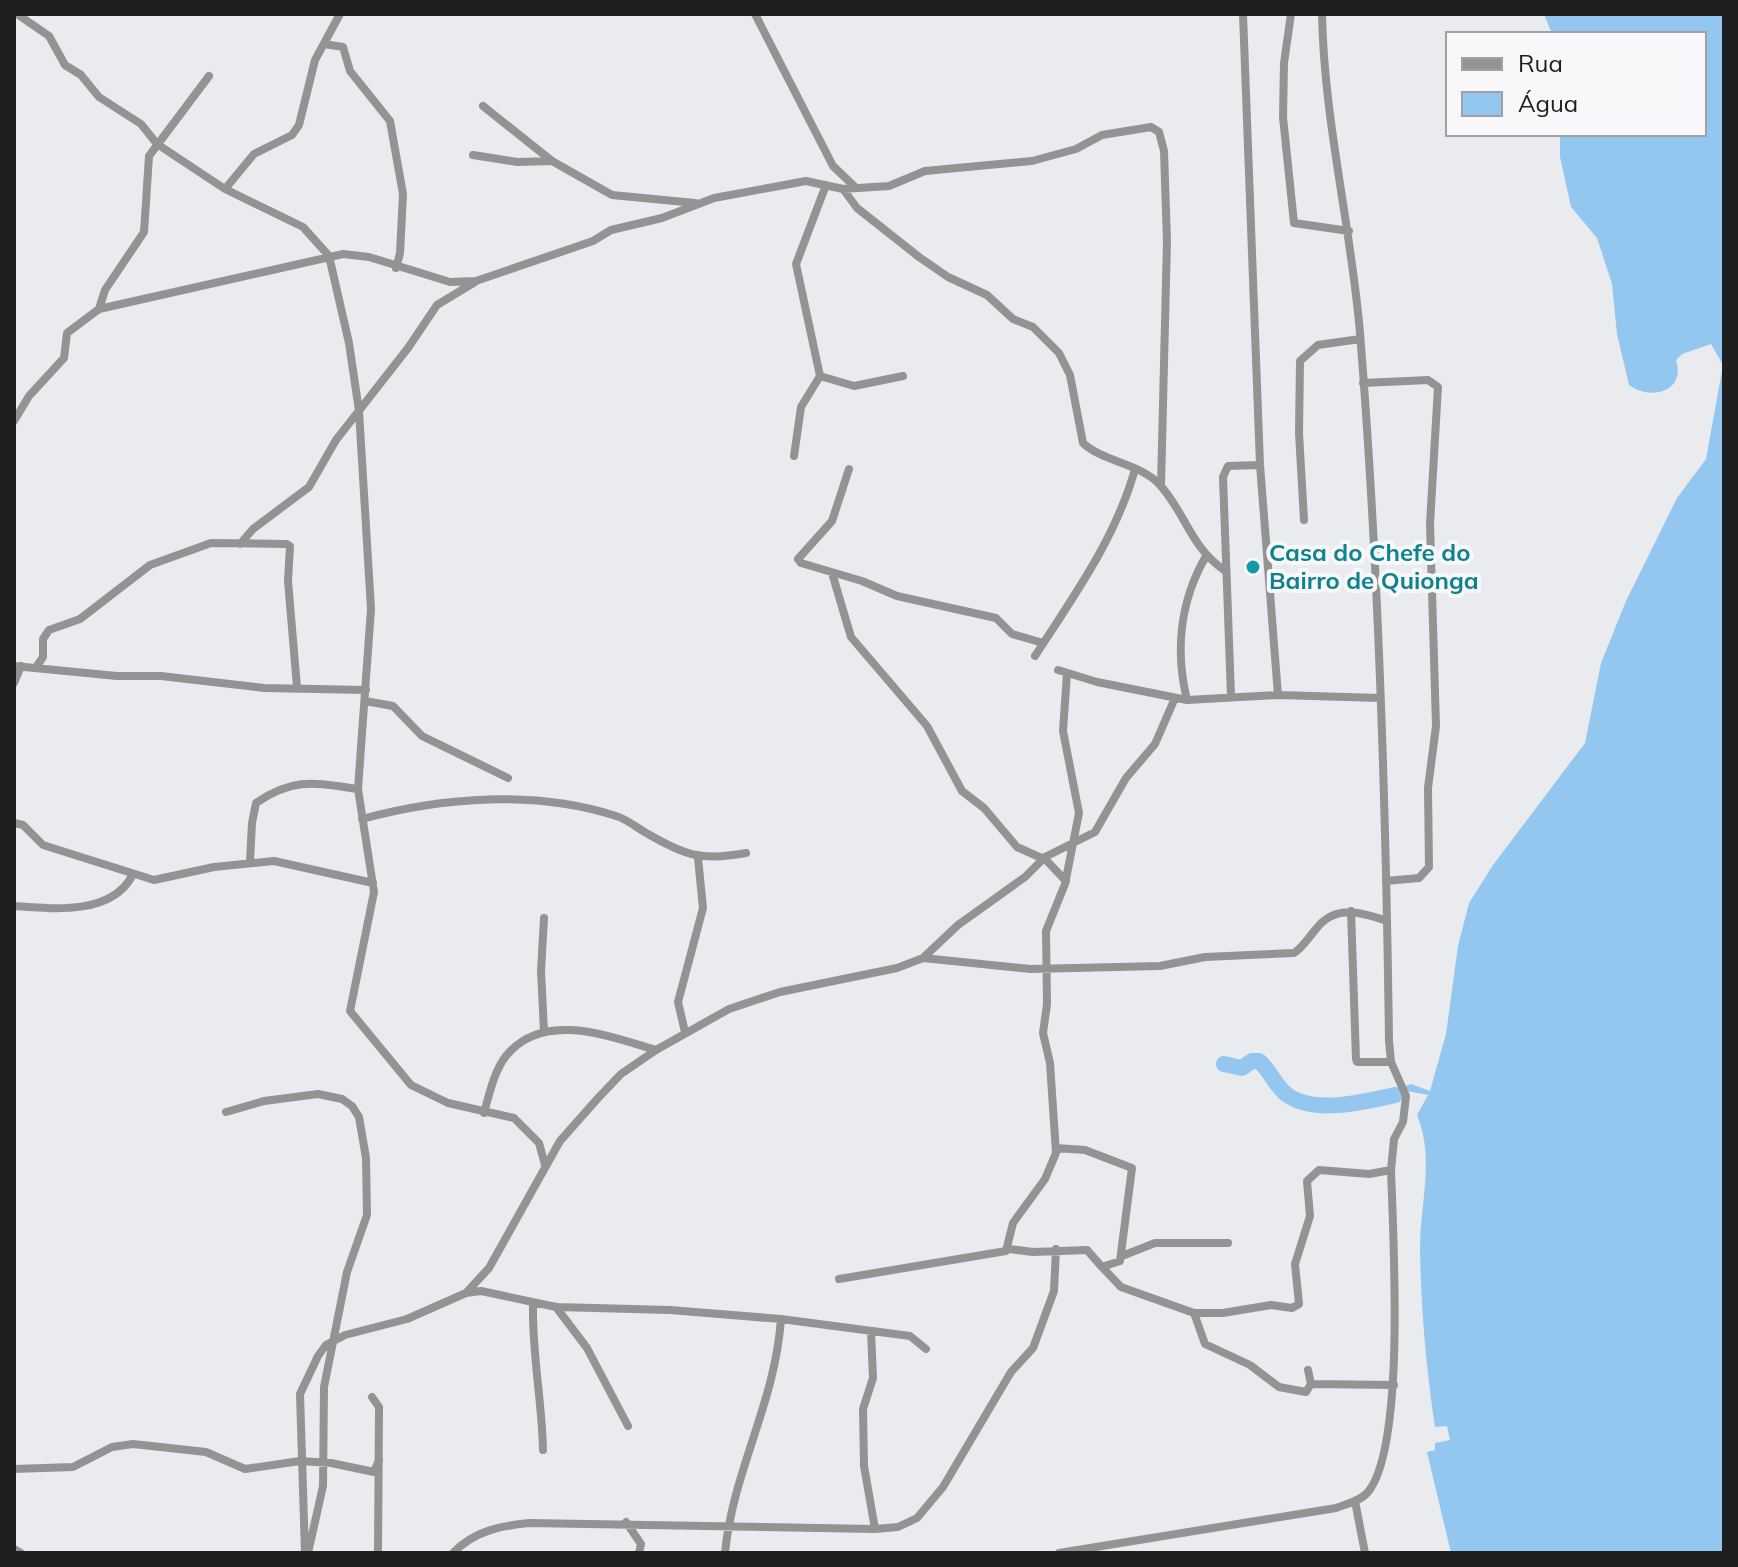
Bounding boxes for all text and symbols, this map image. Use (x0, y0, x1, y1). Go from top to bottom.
legend (1446, 32, 1706, 136)
text: Rua (1518, 48, 1563, 78)
text: Água (1518, 88, 1578, 118)
place label: Casa do Chefe do Bairro de Quionga (1269, 537, 1479, 595)
marker: Casa do Chefe do Bairro de Quionga (1244, 558, 1262, 576)

